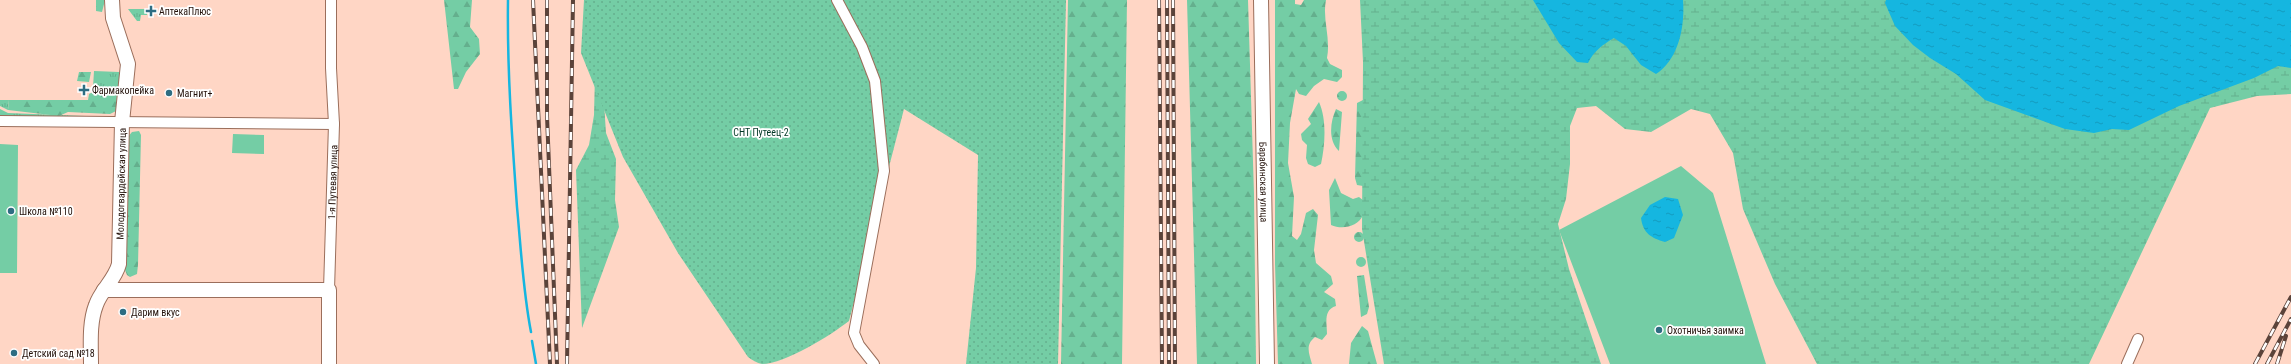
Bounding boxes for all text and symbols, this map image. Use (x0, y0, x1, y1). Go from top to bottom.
marker: АптекаПлюс (146, 6, 156, 16)
place label: АптекаПлюс (159, 6, 211, 17)
place label: Фармакопейка (92, 84, 154, 96)
marker: Фармакопейка (79, 85, 89, 95)
marker: Магнит+ (164, 88, 174, 98)
place label: Магнит+ (177, 88, 212, 99)
park label: СНТ Путеец-2 (733, 127, 789, 138)
street label: Молодогвардейская улица (115, 128, 128, 240)
street label: Барабинская улица (1257, 142, 1270, 223)
street label: 1-я Путевая улица (326, 144, 339, 220)
marker: Школа №110 (6, 206, 16, 216)
place label: Школа №110 (19, 206, 73, 217)
marker: Дарим вкус (118, 307, 128, 317)
place label: Дарим вкус (131, 307, 180, 318)
marker: Охотничья заимка (1654, 325, 1664, 335)
place label: Охотничья заимка (1667, 325, 1744, 336)
marker: Детский сад №18 (9, 348, 19, 358)
place label: Детский сад №18 (22, 348, 95, 359)

